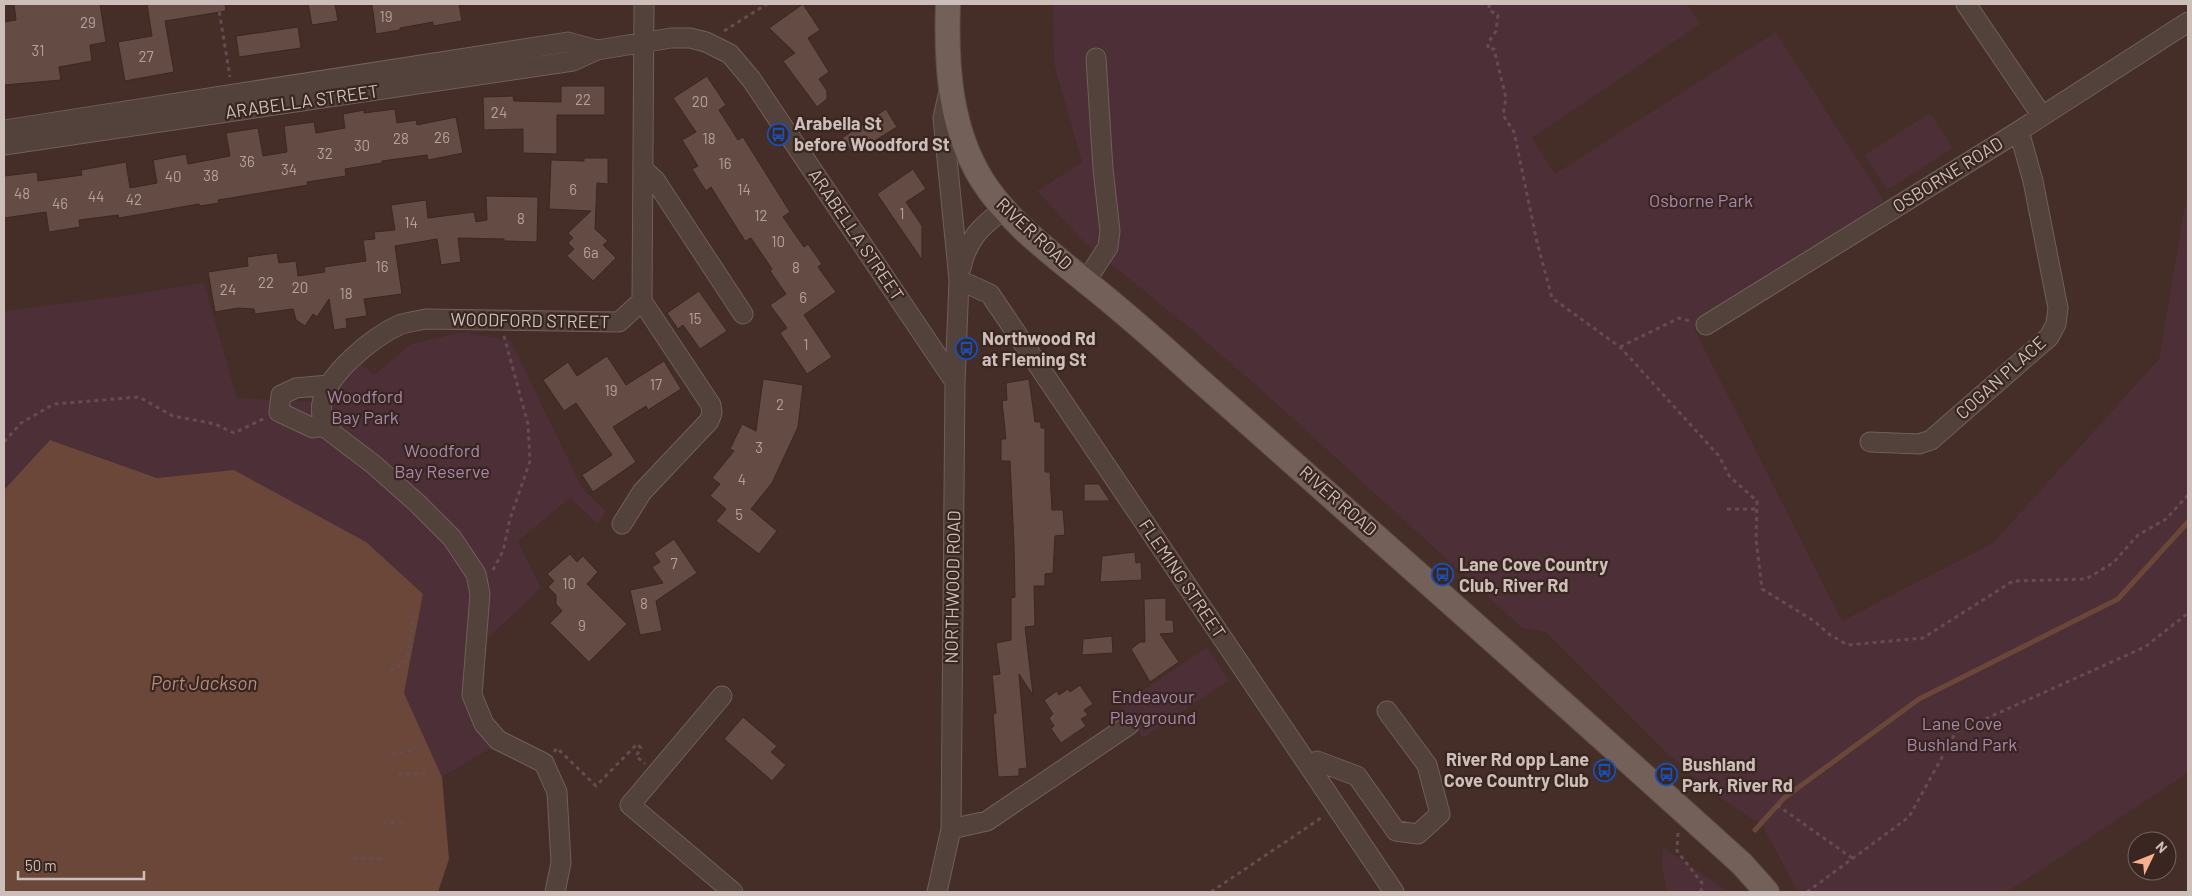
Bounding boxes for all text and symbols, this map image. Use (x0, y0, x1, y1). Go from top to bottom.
house number: 19 (379, 7, 393, 25)
house number: 29 (80, 13, 96, 31)
house number: 31 (32, 41, 44, 59)
house number: 27 (138, 47, 154, 65)
street label: ARABELLA STREET (224, 79, 380, 123)
house number: 22 (575, 90, 591, 108)
house number: 20 (692, 92, 708, 110)
house number: 24 (491, 103, 507, 121)
place label: Arabella St before Woodford St (794, 112, 950, 155)
bus stop icon: Arabella St before Woodford St (766, 122, 790, 146)
house number: 26 (434, 128, 450, 146)
house number: 28 (393, 129, 409, 147)
house number: 18 (702, 129, 716, 147)
street label: OSBORNE ROAD (1888, 131, 2007, 217)
house number: 30 (354, 136, 370, 154)
house number: 32 (317, 144, 333, 162)
house number: 36 (239, 152, 255, 170)
house number: 16 (719, 154, 731, 172)
house number: 34 (281, 160, 297, 178)
street label: ARABELLA STREET (804, 164, 909, 305)
house number: 38 (203, 166, 219, 184)
house number: 40 (165, 167, 181, 185)
house number: 6 (569, 180, 577, 198)
house number: 14 (737, 180, 751, 198)
house number: 48 (14, 184, 30, 202)
house number: 44 (88, 187, 104, 205)
park label: Osborne Park (1649, 189, 1753, 211)
house number: 42 (126, 190, 142, 208)
street label: RIVER ROAD (992, 193, 1077, 274)
house number: 46 (52, 194, 68, 212)
house number: 1 (899, 204, 905, 222)
house number: 12 (754, 206, 768, 224)
house number: 8 (517, 209, 525, 227)
house number: 14 (404, 213, 418, 231)
house number: 10 (771, 232, 785, 250)
house number: 6a (583, 243, 599, 261)
house number: 16 (376, 257, 388, 275)
house number: 8 (792, 258, 800, 276)
house number: 22 (258, 273, 274, 291)
house number: 20 (292, 278, 308, 296)
house number: 24 (220, 280, 236, 298)
house number: 18 (339, 284, 353, 302)
house number: 6 (799, 288, 807, 306)
street label: WOODFORD STREET (450, 308, 610, 332)
house number: 15 (689, 309, 701, 327)
place label: Northwood Rd at Fleming St (982, 327, 1096, 370)
street label: COGAN PLACE (1951, 331, 2050, 424)
house number: 1 (803, 335, 809, 353)
bus stop icon: Northwood Rd at Fleming St (954, 337, 978, 361)
house number: 17 (650, 375, 662, 393)
house number: 19 (604, 381, 618, 399)
park label: Woodford Bay Park (327, 385, 403, 428)
house number: 2 (776, 395, 784, 413)
house number: 3 (755, 438, 763, 456)
park label: Woodford Bay Reserve (394, 439, 490, 482)
street label: RIVER ROAD (1295, 461, 1382, 540)
house number: 4 (738, 470, 746, 488)
house number: 5 (735, 505, 743, 523)
street label: NORTHWOOD ROAD (940, 510, 964, 664)
street label: FLEMING STREET (1135, 515, 1231, 642)
place label: Lane Cove Country Club, River Rd (1459, 553, 1608, 596)
house number: 7 (670, 554, 678, 572)
bus stop icon: Lane Cove Country Club, River Rd (1431, 563, 1455, 587)
house number: 10 (562, 574, 576, 592)
house number: 8 (640, 594, 648, 612)
house number: 9 (578, 616, 586, 634)
water label: Port Jackson (151, 671, 257, 694)
park label: Endeavour Playground (1110, 685, 1196, 728)
park label: Lane Cove Bushland Park (1907, 712, 2017, 755)
place label: River Rd opp Lane Cove Country Club (1444, 748, 1589, 791)
place label: Bushland Park, River Rd (1682, 753, 1793, 796)
bus stop icon: River Rd opp Lane Cove Country Club (1593, 758, 1617, 782)
bus stop icon: Bushland Park, River Rd (1654, 763, 1678, 787)
north arrow (2127, 831, 2177, 881)
text: N (2152, 838, 2171, 856)
scale bar (18, 848, 144, 880)
text: 50 m (25, 856, 57, 874)

